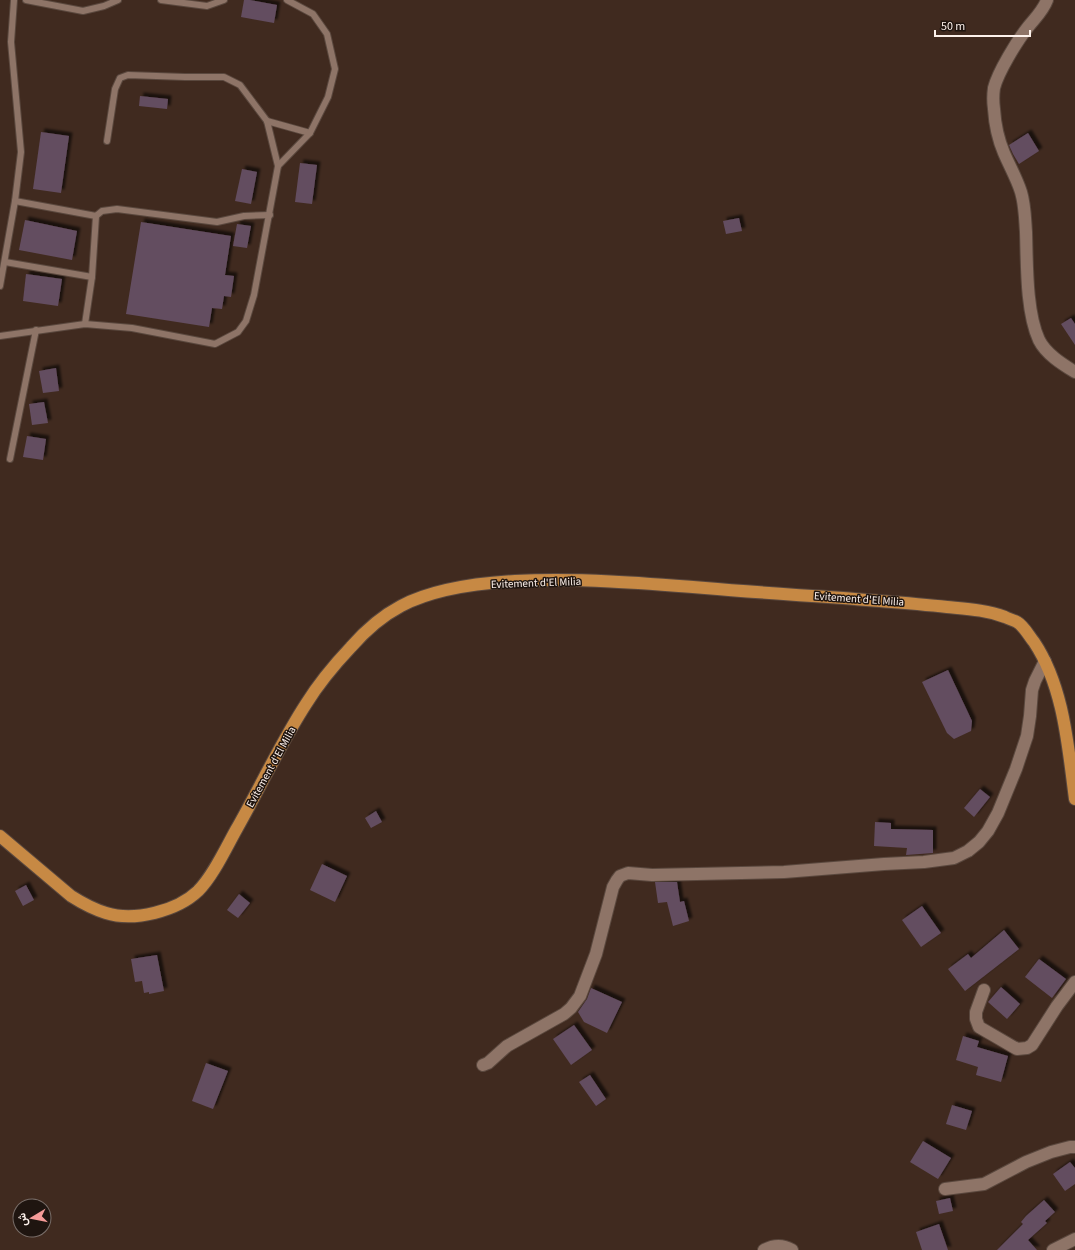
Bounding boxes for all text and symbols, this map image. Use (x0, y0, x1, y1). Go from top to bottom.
scale bar (935, 12, 1030, 38)
text: 50 m (941, 18, 965, 35)
street label: Evitement d'El Milia (491, 574, 581, 592)
street label: Evitement d'El Milia (813, 588, 905, 610)
street label: Evitement d'El Milia (243, 724, 299, 810)
north arrow (12, 1198, 52, 1238)
text: ش (14, 1212, 31, 1227)

